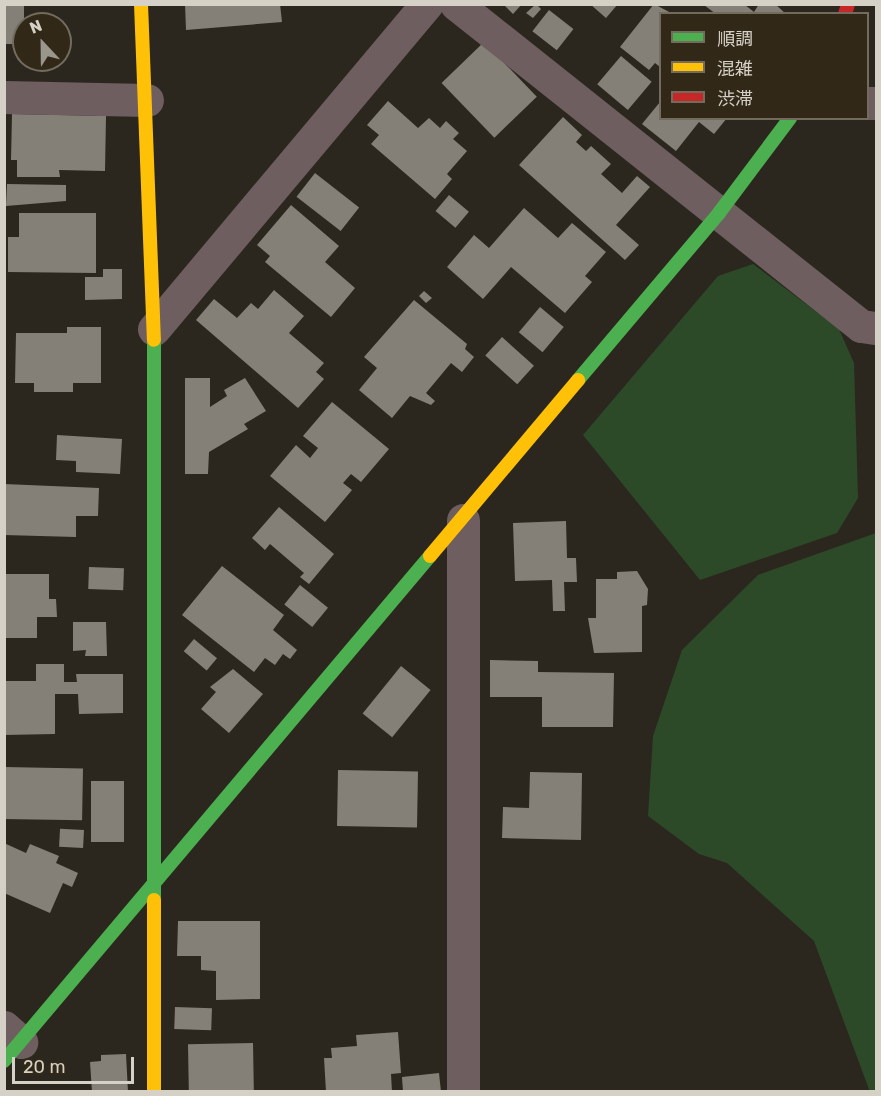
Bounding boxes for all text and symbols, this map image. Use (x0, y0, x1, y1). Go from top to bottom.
north arrow (12, 12, 72, 72)
legend (659, 12, 869, 120)
text: N (27, 16, 45, 38)
text: 順調 (717, 28, 753, 50)
text: 混雑 (717, 58, 753, 80)
text: 渋滞 (717, 88, 753, 110)
scale bar (15, 1045, 136, 1083)
text: 20 m (23, 1056, 65, 1078)

